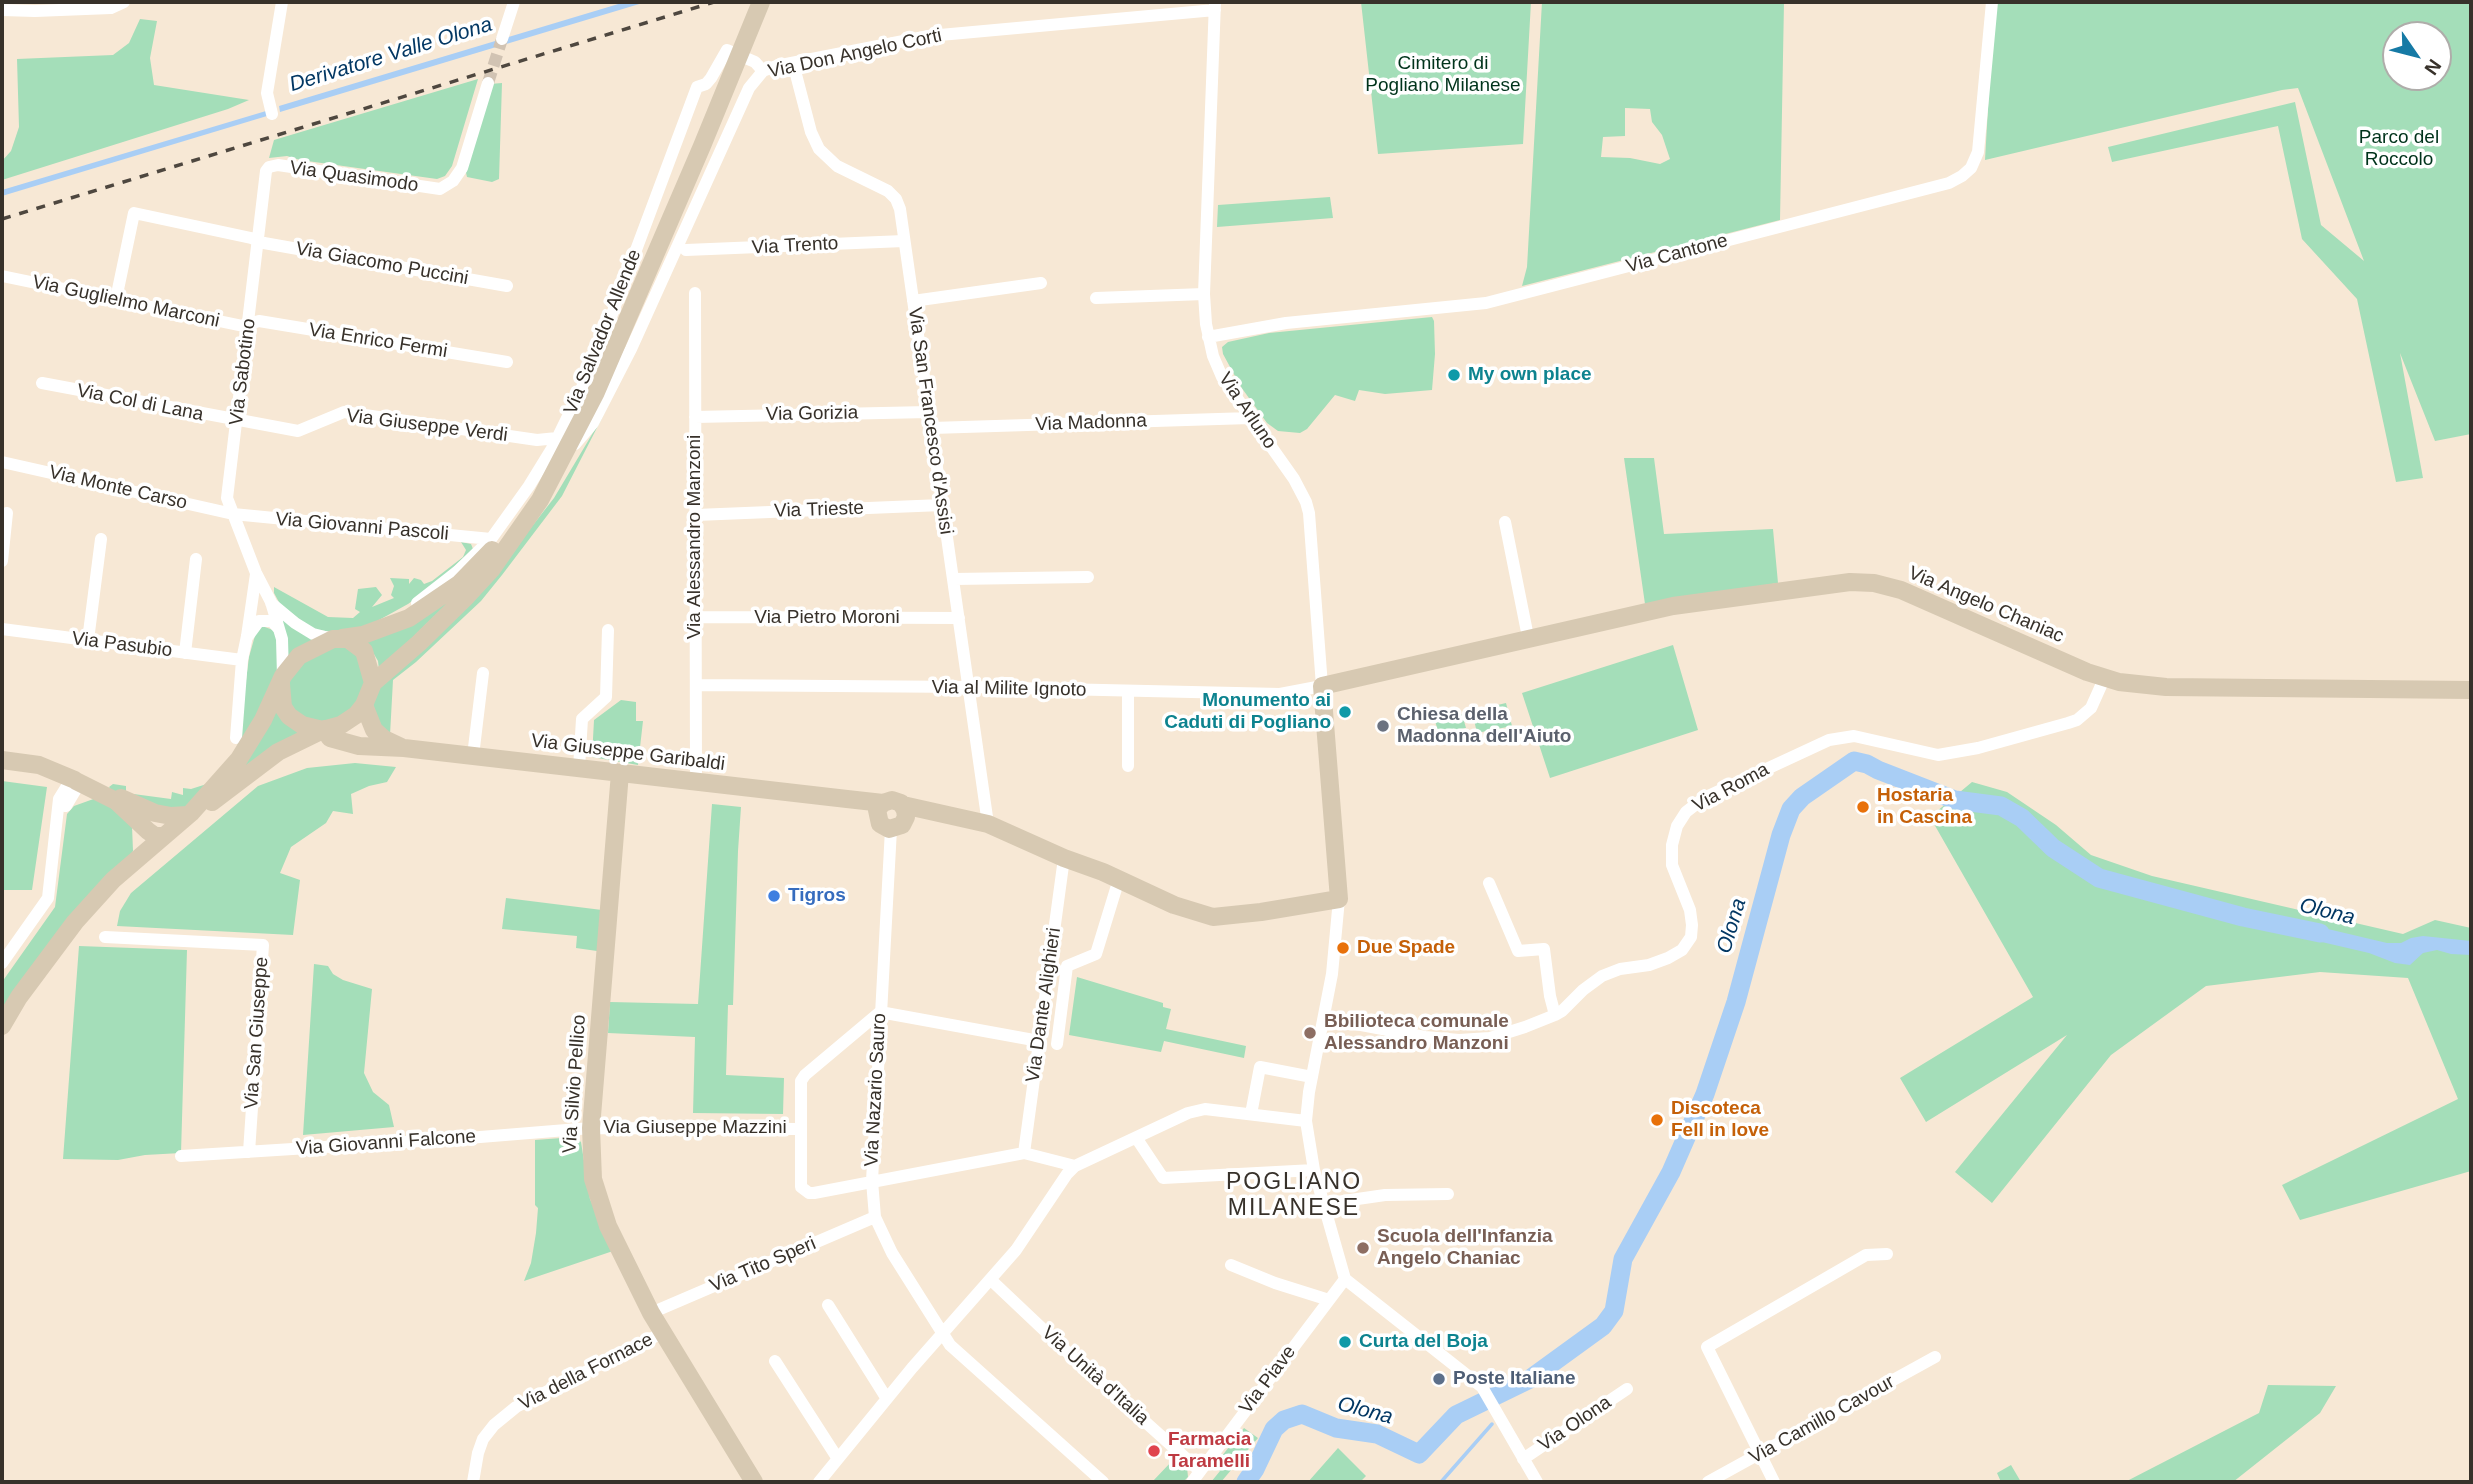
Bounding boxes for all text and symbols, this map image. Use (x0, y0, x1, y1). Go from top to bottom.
water label: Derivatore Valle Olona (287, 12, 495, 98)
north arrow (2382, 21, 2452, 91)
street label: Via Don Angelo Corti (766, 24, 944, 84)
park label: Cimitero di Pogliano Milanese (1365, 53, 1521, 97)
text: N (2420, 56, 2446, 79)
park label: Parco del Roccolo (2359, 127, 2439, 171)
street label: Via Quasimodo (288, 157, 420, 197)
street label: Via Cantone (1624, 229, 1730, 279)
street label: Via Trento (751, 232, 839, 260)
street label: Via Giacomo Puccini (294, 238, 470, 290)
street label: Via Salvador Allende (559, 246, 647, 418)
street label: Via Guglielmo Marconi (30, 271, 222, 333)
street label: Via San Francesco d'Assisi (903, 306, 957, 536)
street label: Via Sabotino (225, 317, 261, 427)
street label: Via Enrico Fermi (307, 319, 449, 363)
place label: My own place (1468, 364, 1592, 386)
marker: My own place (1446, 367, 1462, 383)
street label: Via Arluno (1213, 368, 1281, 454)
street label: Via Col di Lana (75, 380, 205, 426)
street label: Via Gorizia (766, 402, 858, 426)
street label: Via Giuseppe Verdi (345, 405, 509, 447)
street label: Via Madonna (1035, 410, 1147, 436)
street label: Via Alessandro Manzoni (684, 435, 706, 639)
street label: Via Monte Carso (47, 461, 189, 515)
street label: Via Trieste (774, 497, 864, 523)
street label: Via Giovanni Pascoli (274, 508, 450, 546)
street label: Via Angelo Chaniac (1905, 562, 2067, 648)
street label: Via Pietro Moroni (754, 607, 900, 629)
street label: Via Pasubio (70, 628, 174, 662)
street label: Via al Milite Ignoto (931, 676, 1087, 702)
place label: Monumento ai Caduti di Pogliano (1164, 690, 1331, 734)
marker: Monumento ai Caduti di Pogliano (1337, 704, 1353, 720)
place label: Chiesa della Madonna dell'Aiuto (1397, 704, 1571, 748)
marker: Chiesa della Madonna dell'Aiuto (1375, 718, 1391, 734)
street label: Via Giuseppe Garibaldi (530, 730, 726, 776)
street label: Via Roma (1689, 758, 1773, 818)
place label: Hostaria in Cascina (1877, 785, 1972, 829)
marker: Hostaria in Cascina (1855, 799, 1871, 815)
place label: Tigros (788, 885, 846, 907)
marker: Tigros (766, 888, 782, 904)
water label: Olona (2297, 893, 2357, 931)
water label: Olona (1712, 896, 1752, 956)
street label: Via Dante Alighieri (1022, 926, 1066, 1084)
place label: Due Spade (1357, 937, 1455, 959)
marker: Due Spade (1335, 940, 1351, 956)
street label: Via San Giuseppe (240, 956, 274, 1110)
place label: Bbilioteca comunale Alessandro Manzoni (1324, 1011, 1509, 1055)
street label: Via Nazario Sauro (861, 1013, 891, 1167)
street label: Via Silvio Pellico (559, 1014, 591, 1154)
marker: Bbilioteca comunale Alessandro Manzoni (1302, 1025, 1318, 1041)
place label: Discoteca Fell in love (1671, 1098, 1769, 1142)
marker: Discoteca Fell in love (1649, 1112, 1665, 1128)
street label: Via Giuseppe Mazzini (603, 1117, 787, 1139)
street label: Via Giovanni Falcone (295, 1125, 477, 1161)
district label: POGLIANO MILANESE (1227, 1169, 1361, 1223)
place label: Scuola dell'Infanzia Angelo Chaniac (1377, 1226, 1553, 1270)
street label: Via Tito Speri (707, 1232, 819, 1298)
marker: Scuola dell'Infanzia Angelo Chaniac (1355, 1240, 1371, 1256)
street label: Via Unità d'Italia (1037, 1322, 1153, 1430)
street label: Via della Fornace (515, 1328, 657, 1416)
place label: Curta del Boja (1359, 1331, 1488, 1353)
marker: Curta del Boja (1337, 1334, 1353, 1350)
street label: Via Piave (1235, 1341, 1301, 1419)
place label: Poste Italiane (1453, 1368, 1575, 1390)
marker: Poste Italiane (1431, 1371, 1447, 1387)
street label: Via Camillo Cavour (1746, 1371, 1898, 1469)
street label: Via Olona (1534, 1391, 1616, 1457)
water label: Olona (1335, 1392, 1395, 1430)
place label: Farmacia Taramelli (1168, 1429, 1251, 1473)
marker: Farmacia Taramelli (1146, 1443, 1162, 1459)

